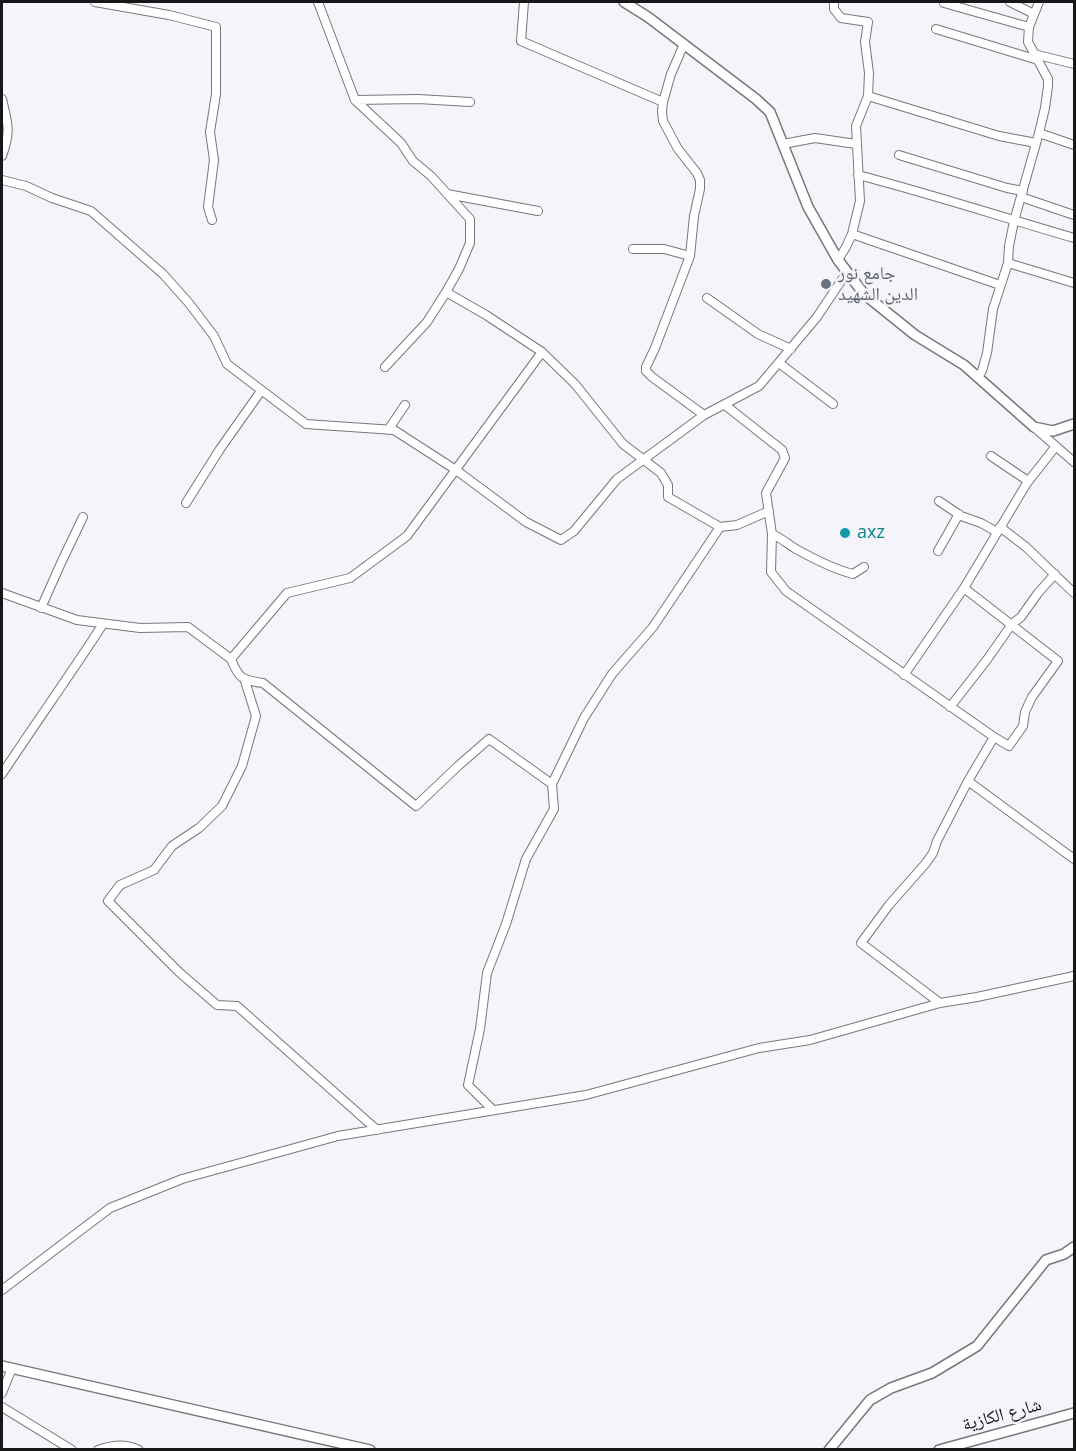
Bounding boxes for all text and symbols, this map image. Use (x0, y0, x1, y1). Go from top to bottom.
place label: جامع نور الدين الشهيد (838, 263, 918, 306)
marker: جامع نور الدين الشهيد (819, 277, 833, 291)
place label: axz (857, 522, 885, 544)
marker: axz (838, 526, 852, 540)
street label: شارع الكازية (960, 1394, 1044, 1436)

